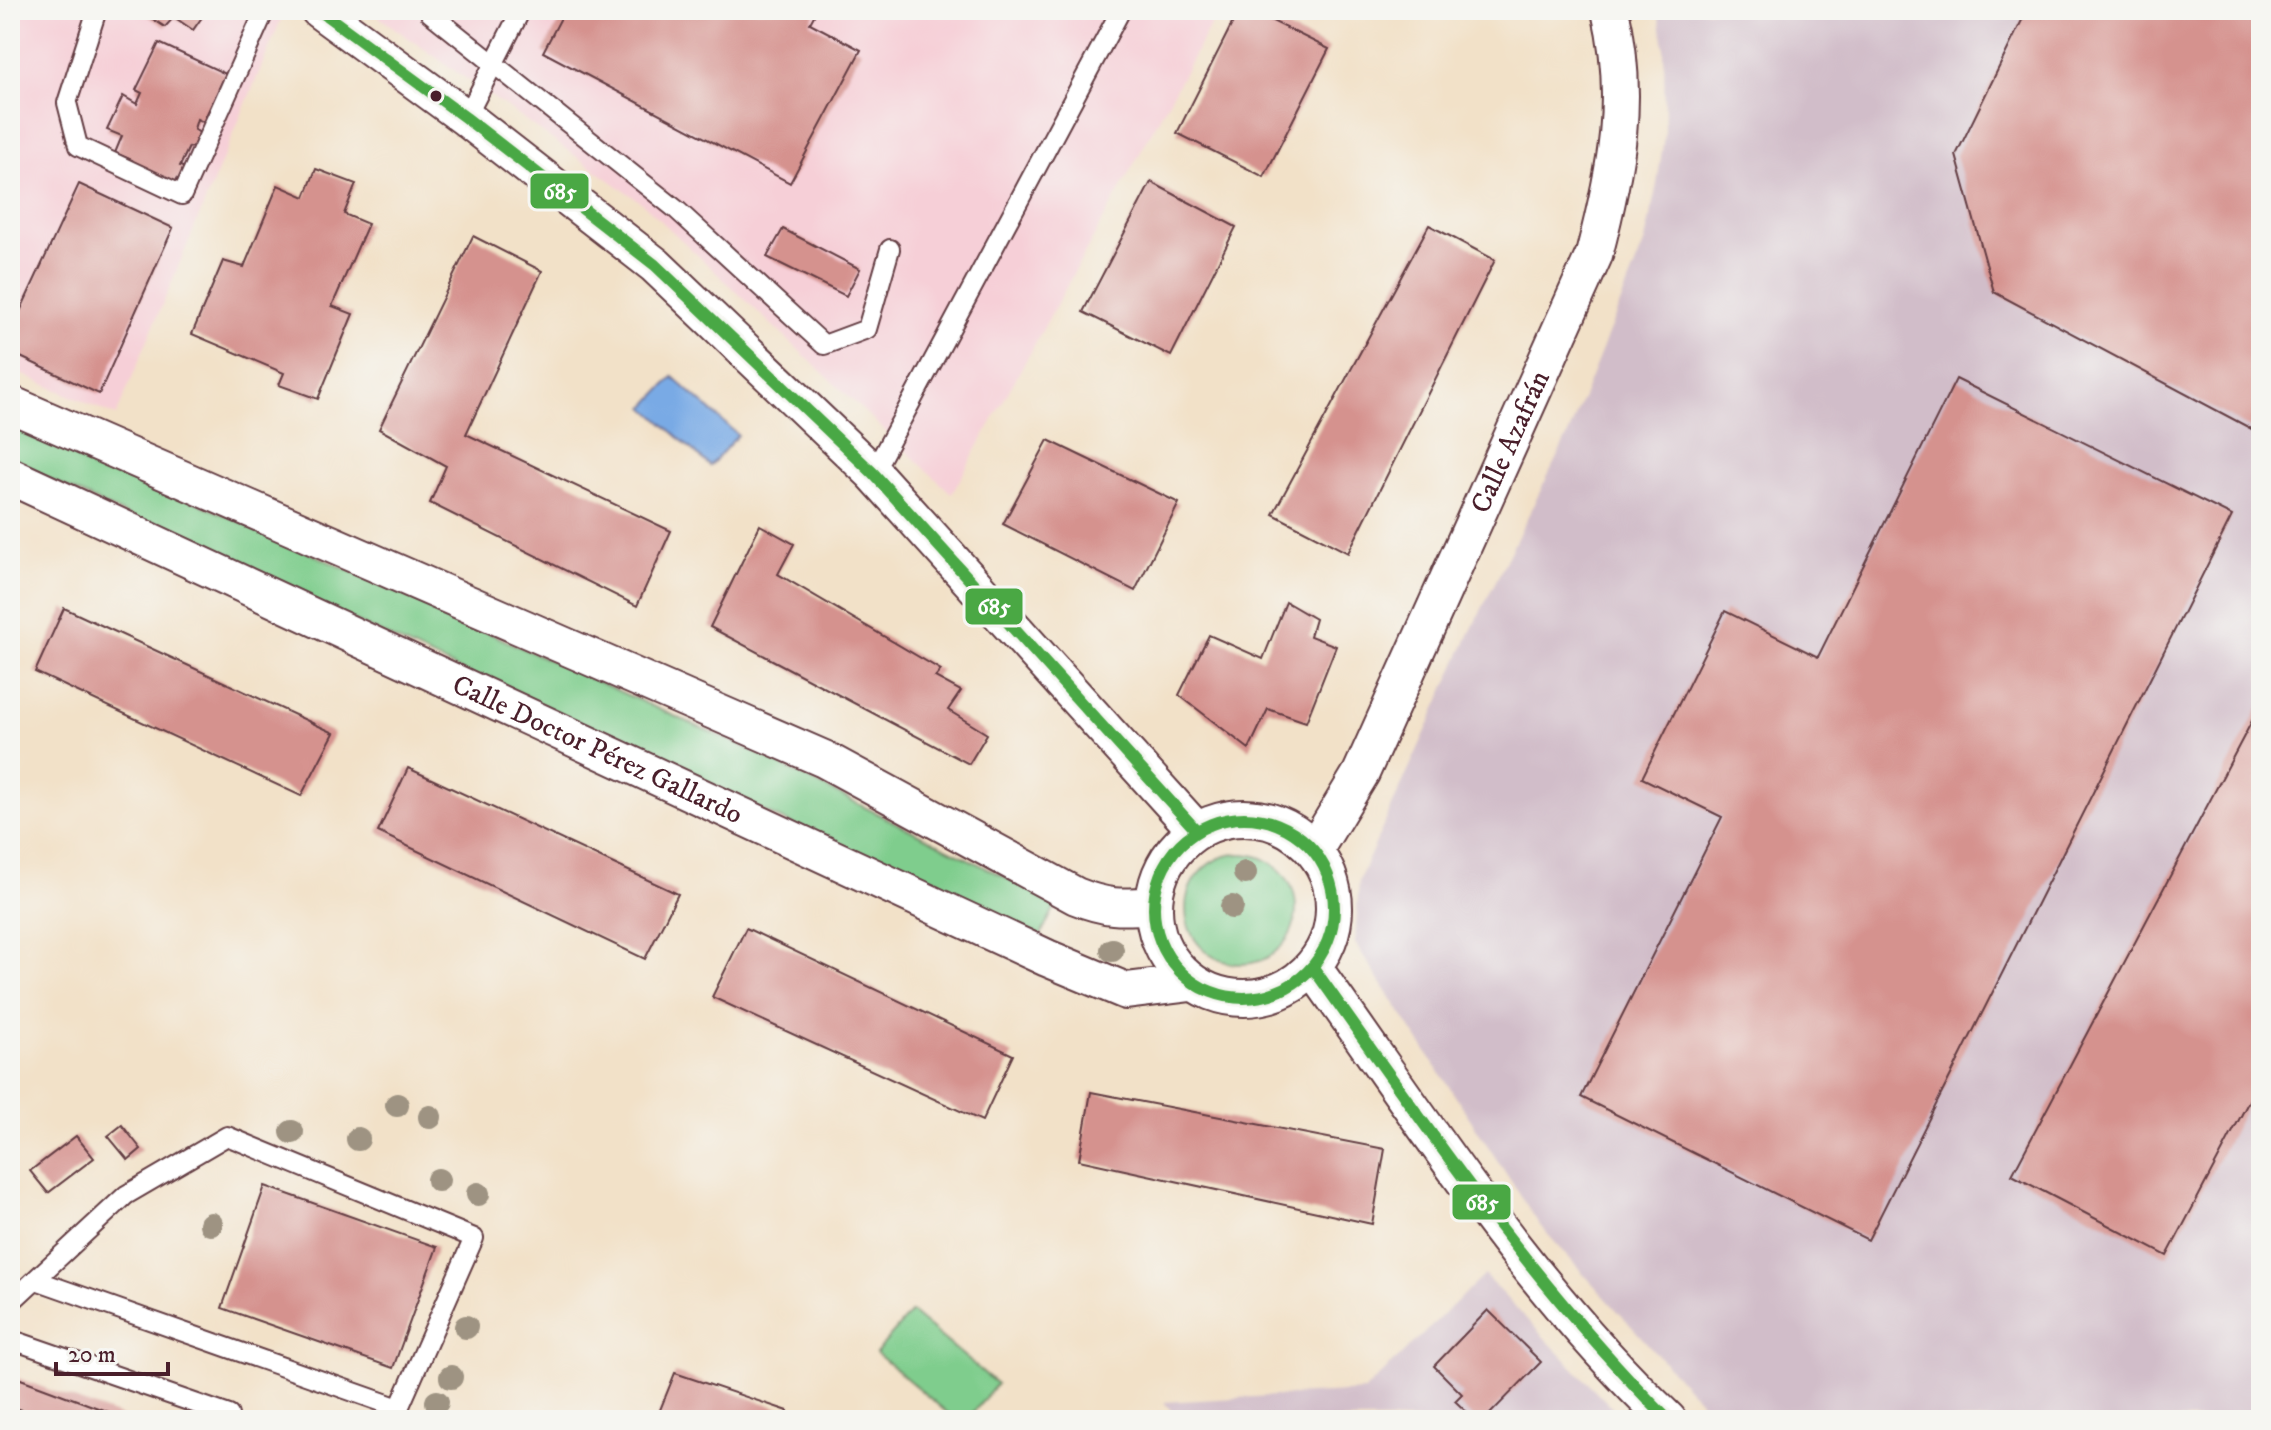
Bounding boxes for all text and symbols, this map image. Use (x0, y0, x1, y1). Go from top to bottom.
unlabelled marker (428, 88, 444, 104)
line badge: 685 (529, 172, 590, 210)
text: 685 (543, 179, 577, 206)
street label: Calle Azafrán (1463, 365, 1557, 519)
line badge: 685 (964, 587, 1024, 626)
text: 685 (977, 594, 1011, 621)
street label: Calle Doctor Pérez Gallardo (447, 667, 748, 832)
line badge: 685 (1451, 1183, 1512, 1221)
text: 685 (1465, 1190, 1499, 1217)
scale bar (56, 1326, 168, 1376)
text: 20 m (68, 1340, 116, 1370)

